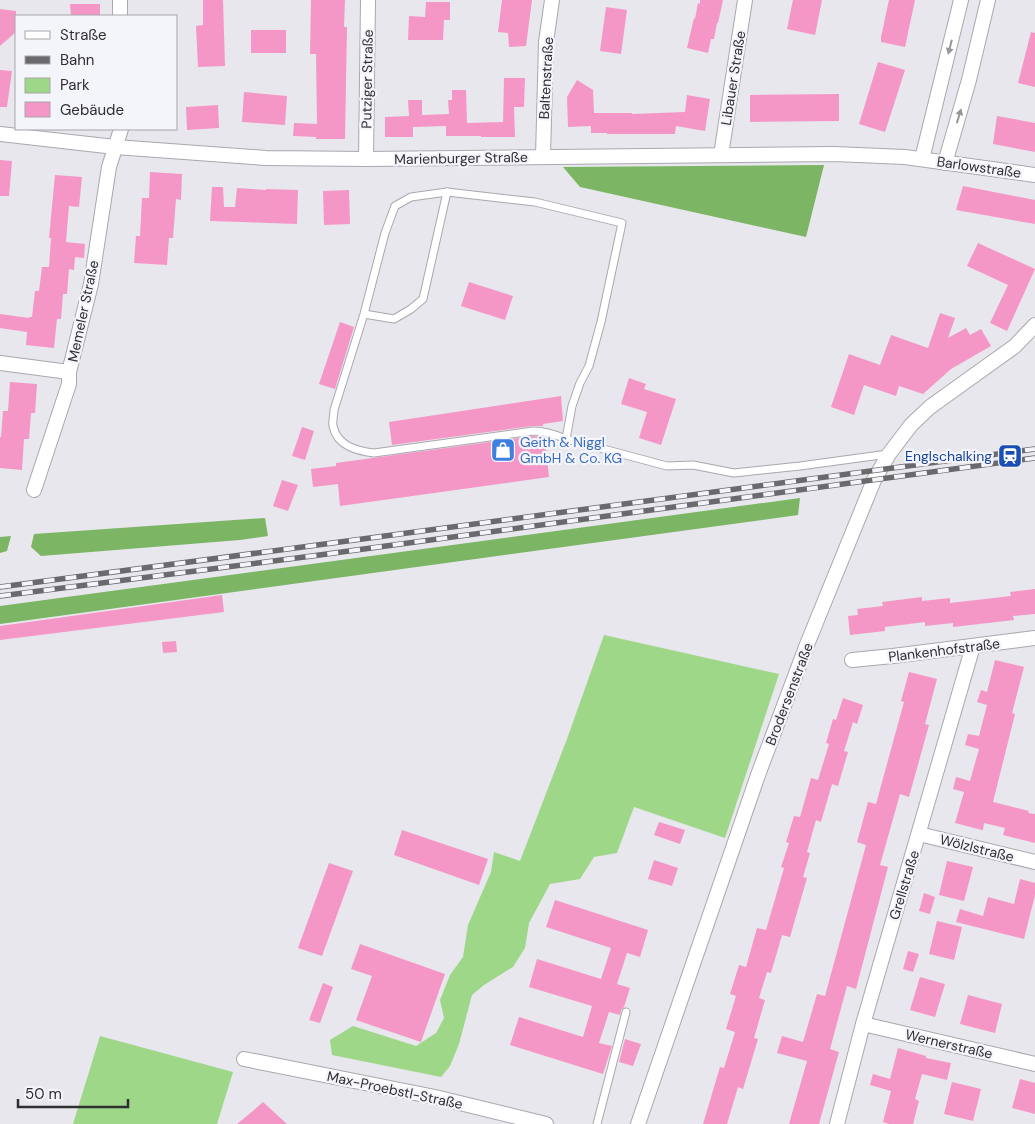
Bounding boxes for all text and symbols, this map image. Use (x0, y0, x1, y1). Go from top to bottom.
legend (15, 15, 178, 130)
text: Straße (60, 25, 107, 45)
street label: Putziger Straße (357, 29, 377, 129)
street label: Libauer Straße (717, 29, 749, 127)
street label: Baltenstraße (535, 36, 557, 120)
one-way arrow (946, 40, 954, 55)
text: Bahn (60, 50, 94, 70)
text: Park (60, 75, 90, 95)
text: Gebäude (60, 100, 124, 120)
one-way arrow (955, 108, 963, 123)
street label: Marienburger Straße (394, 148, 528, 168)
street label: Barlowstraße (936, 152, 1022, 182)
street label: Memeler Straße (63, 258, 103, 364)
place label: Geith & Niggl GmbH & Co. KG (520, 433, 622, 467)
shop icon: Geith & Niggl GmbH & Co. KG (490, 437, 516, 463)
station icon: Englschalking (997, 443, 1023, 469)
place label: Englschalking (905, 447, 992, 465)
street label: Plankenhofstraße (887, 634, 1001, 666)
street label: Brodersenstraße (761, 640, 817, 748)
street label: Wölzlstraße (938, 830, 1016, 866)
street label: Grellstraße (885, 848, 923, 922)
street label: Wernerstraße (904, 1025, 995, 1063)
street label: Max-Proebstl-Straße (325, 1067, 465, 1113)
scale bar (18, 1076, 128, 1108)
text: 50 m (25, 1084, 62, 1104)

